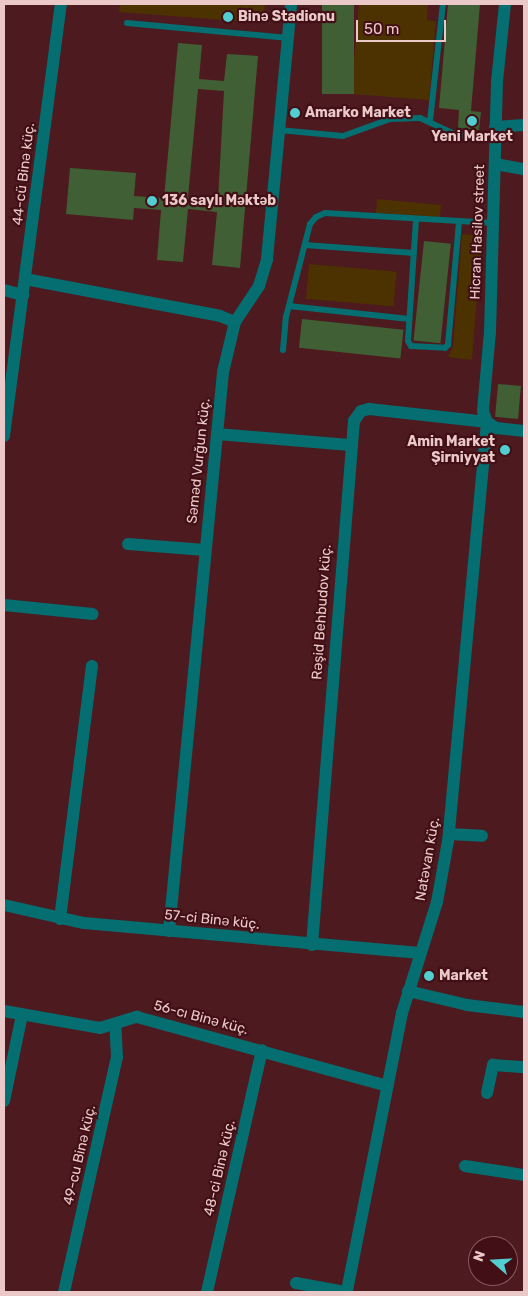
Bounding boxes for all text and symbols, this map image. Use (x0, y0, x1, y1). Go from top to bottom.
place label: Binə Stadionu (238, 9, 335, 25)
scale bar (358, 10, 448, 42)
marker: Binə Stadionu (222, 11, 234, 23)
text: 50 m (364, 20, 399, 38)
place label: Amarko Market (305, 105, 411, 121)
marker: Amarko Market (289, 107, 301, 119)
marker: Yeni Market (466, 115, 478, 127)
street label: 44-cü Binə küç. (9, 122, 39, 226)
place label: Yeni Market (431, 129, 513, 145)
street label: Hicran Hasilov street (467, 164, 489, 300)
place label: 136 saylı Məktəb (162, 193, 276, 209)
marker: 136 saylı Məktəb (146, 195, 158, 207)
street label: Səməd Vurğun küç. (184, 397, 214, 525)
place label: Amin Market Şirniyyat (407, 434, 495, 467)
marker: Amin Market Şirniyyat (499, 444, 511, 456)
street label: Rəşid Behbudov küç. (309, 544, 335, 680)
street label: Natəvan küç. (412, 816, 444, 902)
street label: 57-ci Binə küç. (164, 907, 260, 933)
place label: Market (439, 968, 488, 984)
marker: Market (423, 970, 435, 982)
street label: 56-cı Binə küç. (152, 997, 250, 1039)
street label: 49-cu Binə küç. (60, 1103, 100, 1207)
street label: 48-ci Binə küç. (201, 1118, 239, 1218)
north arrow (468, 1236, 518, 1286)
text: N (470, 1249, 489, 1264)

